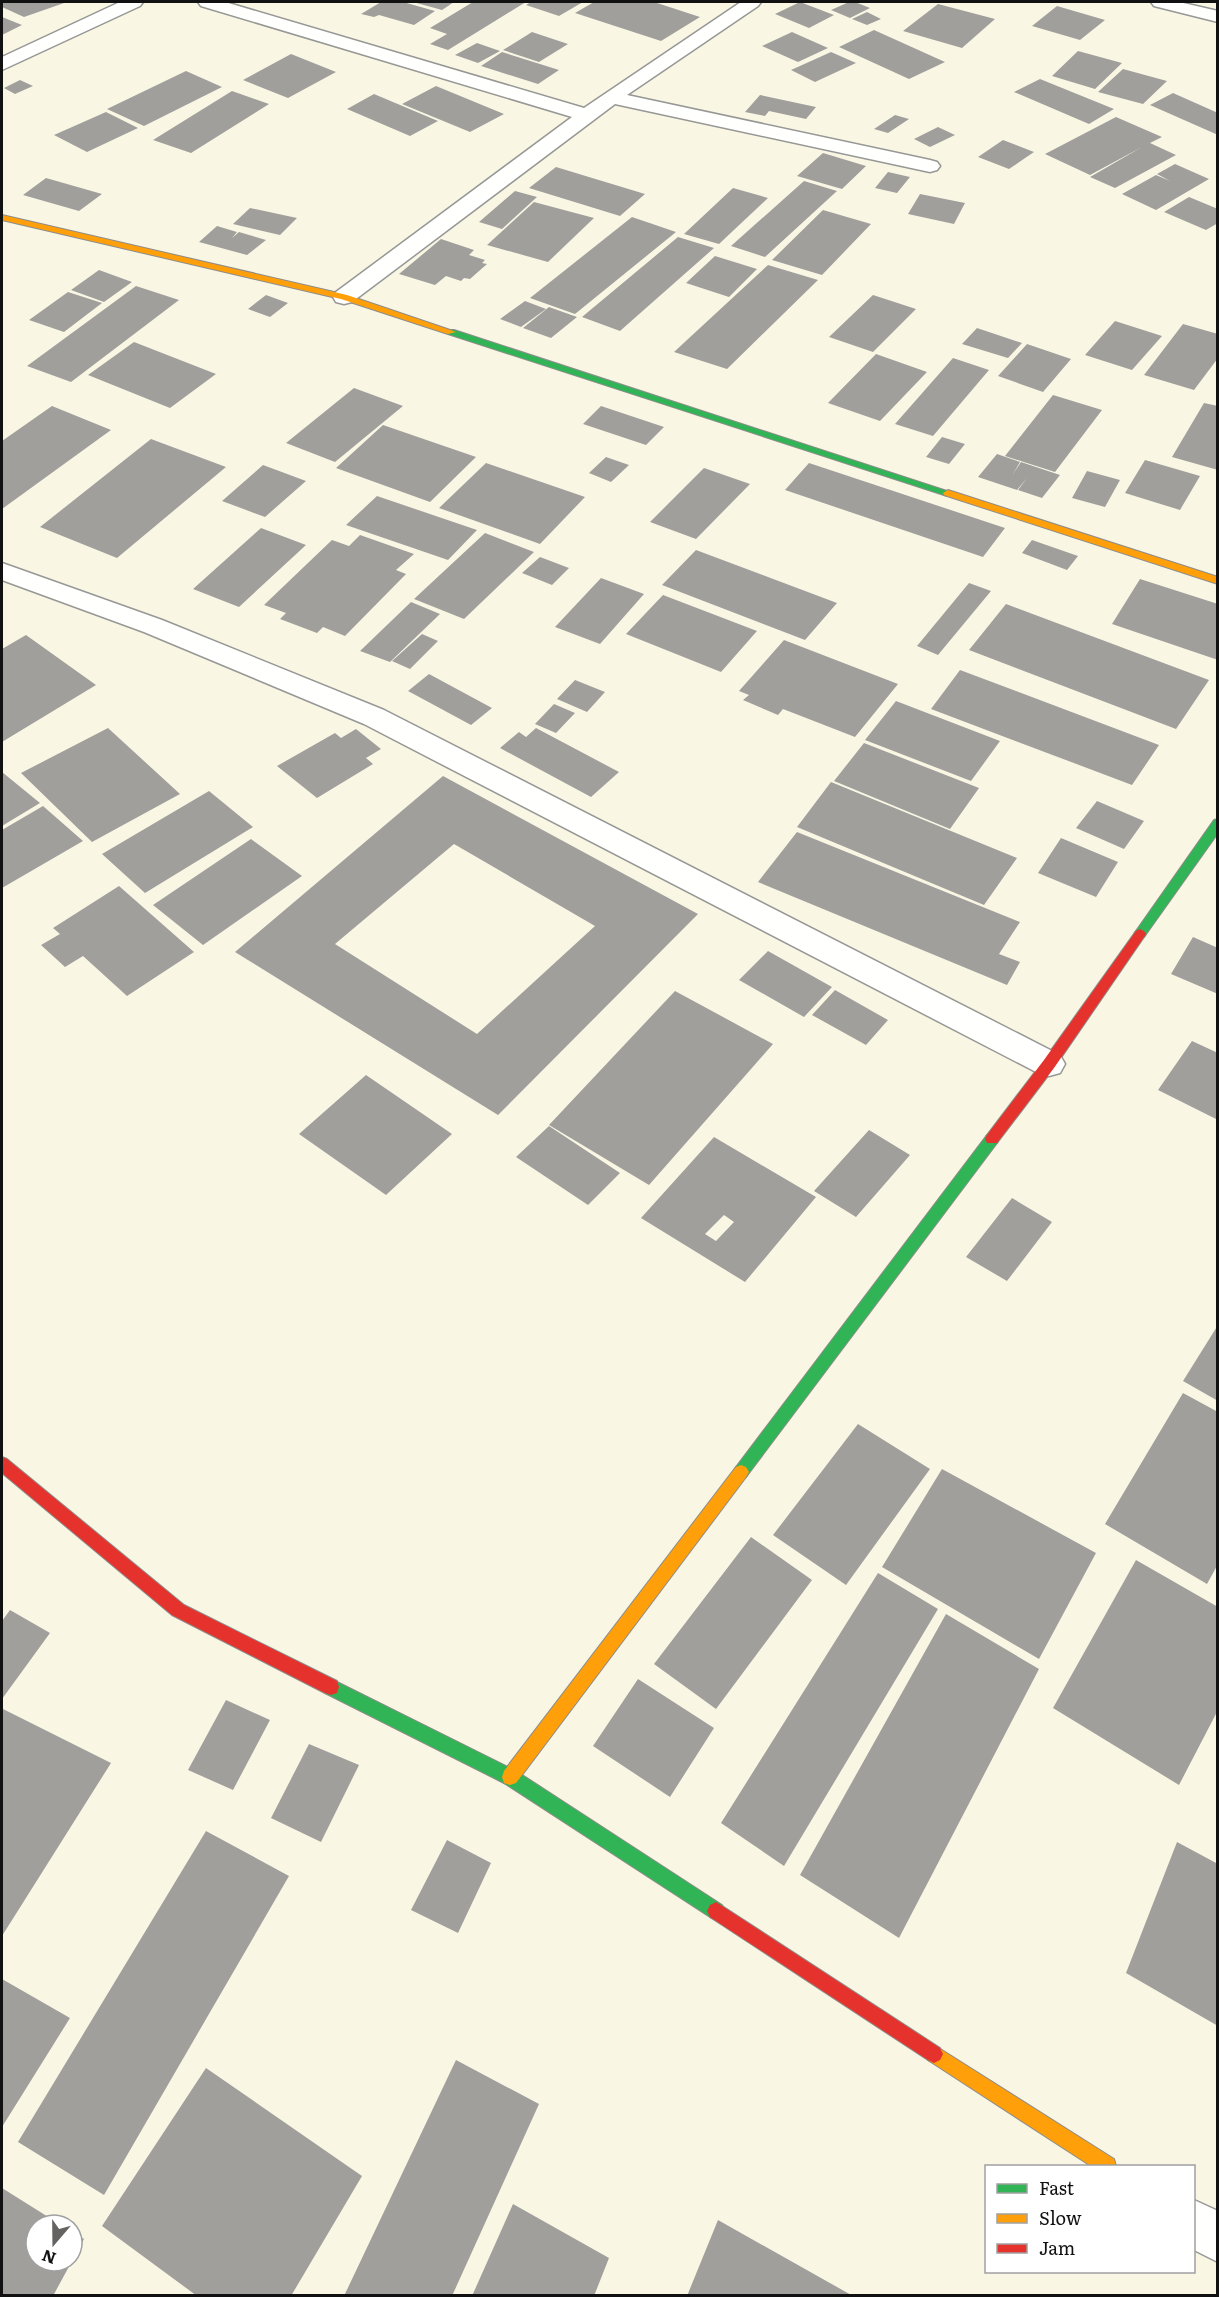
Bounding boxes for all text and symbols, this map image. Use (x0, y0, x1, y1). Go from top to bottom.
legend (985, 2165, 1195, 2273)
text: Fast (1039, 2174, 1075, 2201)
text: Slow (1039, 2204, 1082, 2231)
north arrow (24, 2213, 84, 2273)
text: Jam (1039, 2234, 1075, 2261)
text: N (38, 2244, 59, 2272)

